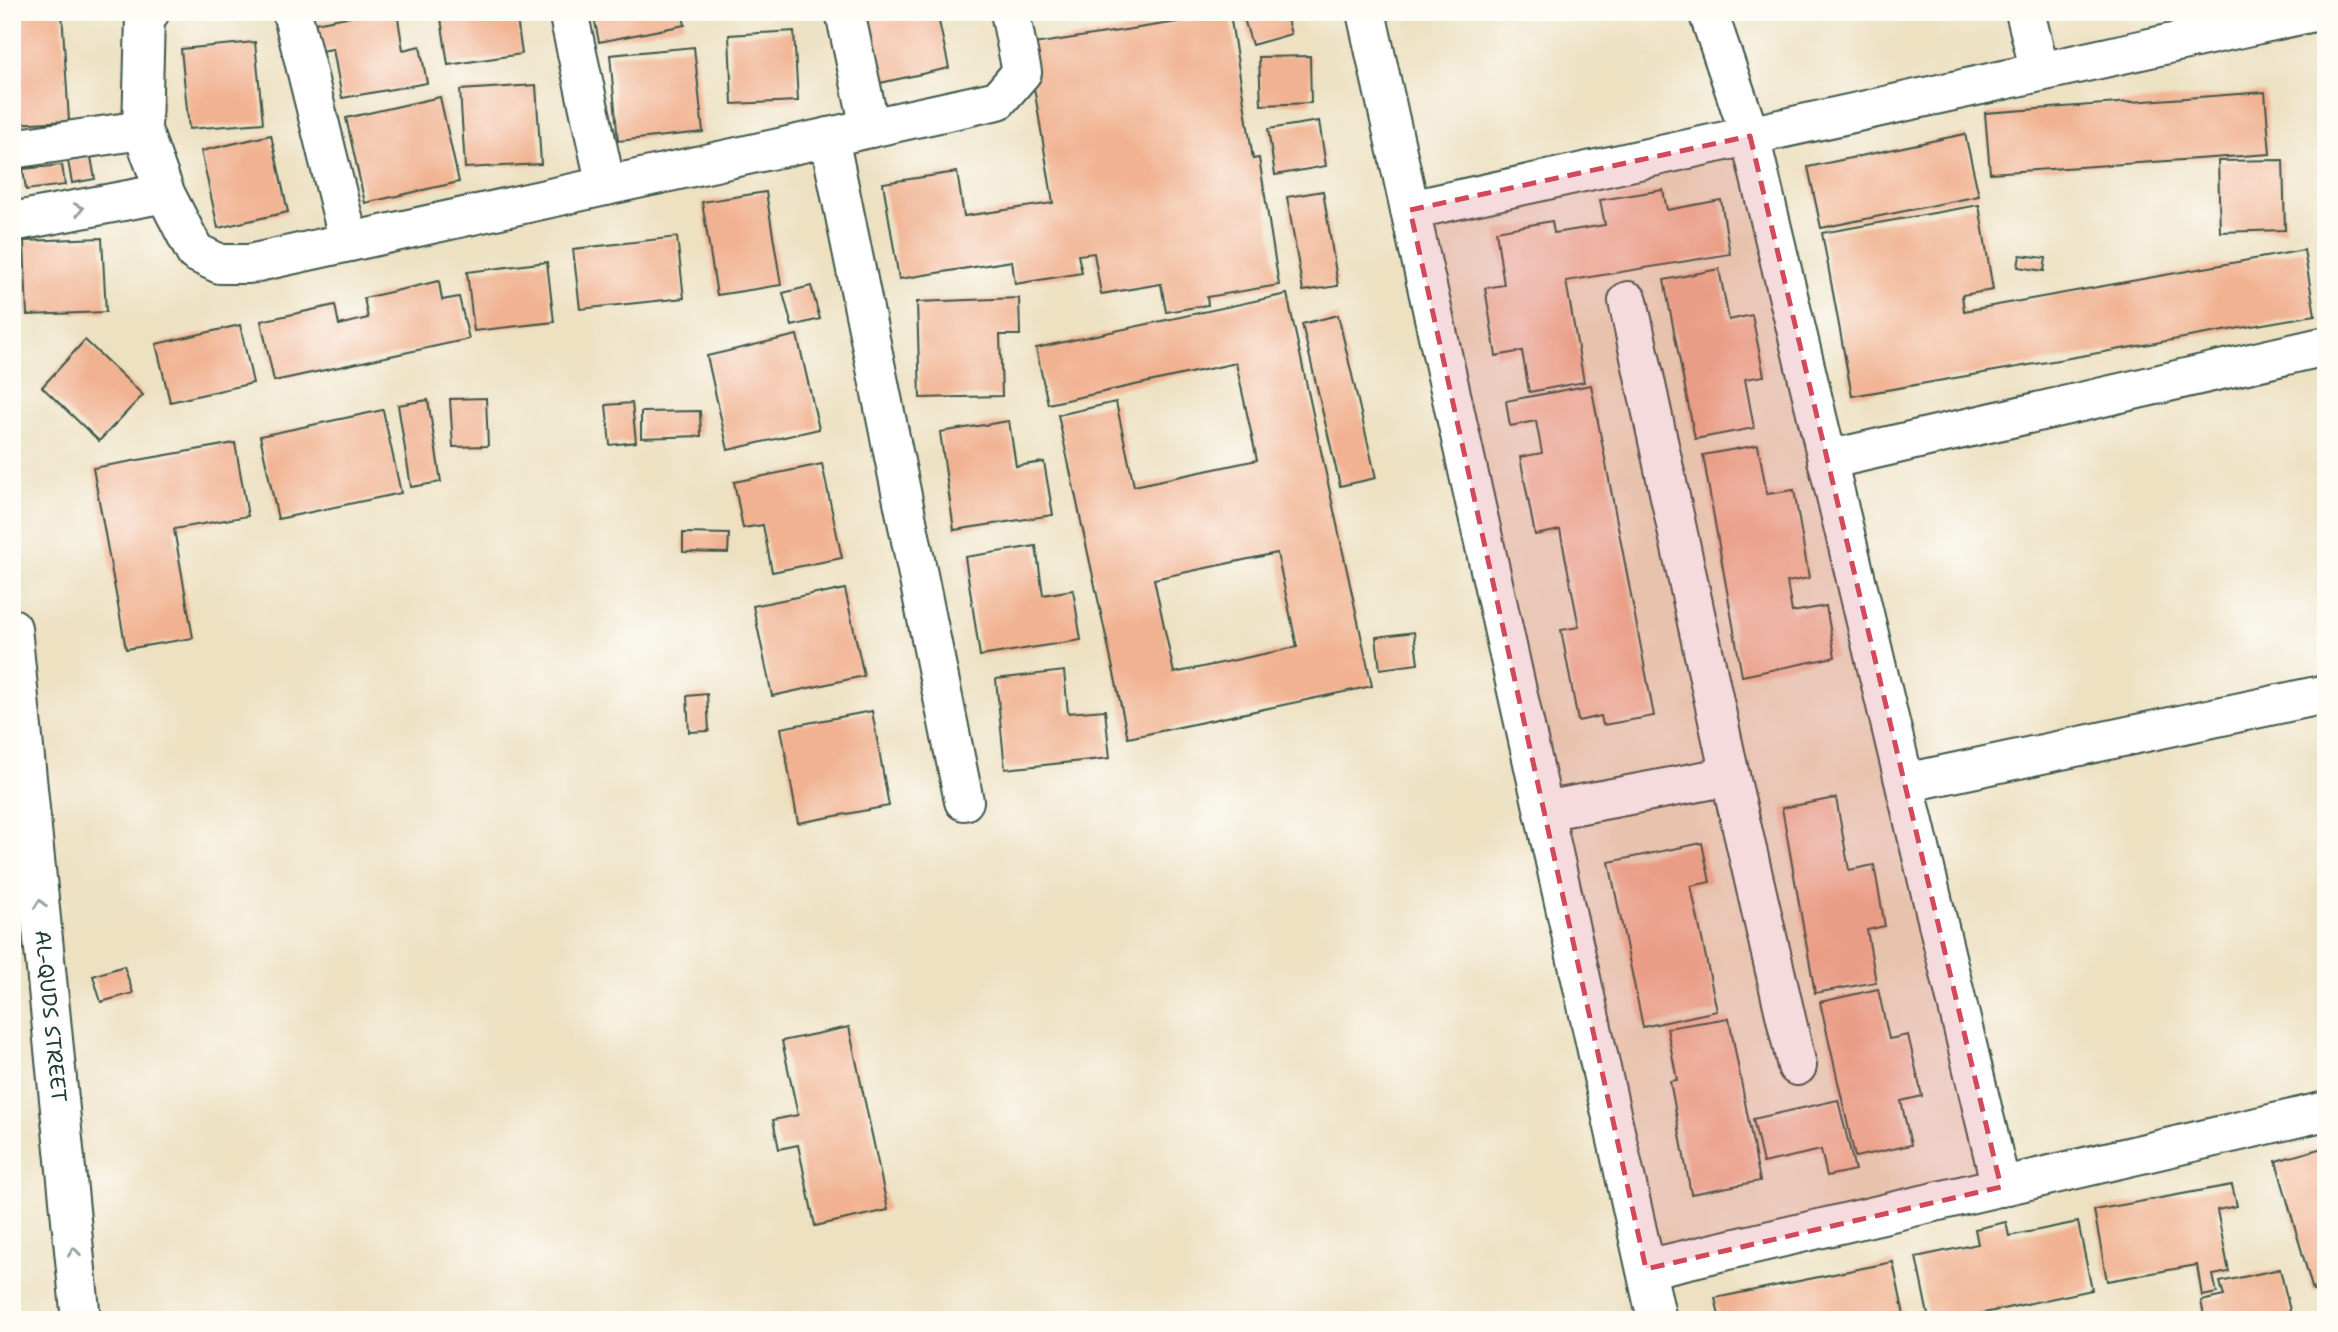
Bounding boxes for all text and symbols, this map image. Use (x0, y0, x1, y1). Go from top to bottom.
one-way arrow (73, 203, 85, 218)
one-way arrow (32, 898, 47, 909)
street label: AL-QUDS STREET (28, 929, 73, 1104)
one-way arrow (67, 1246, 82, 1258)

